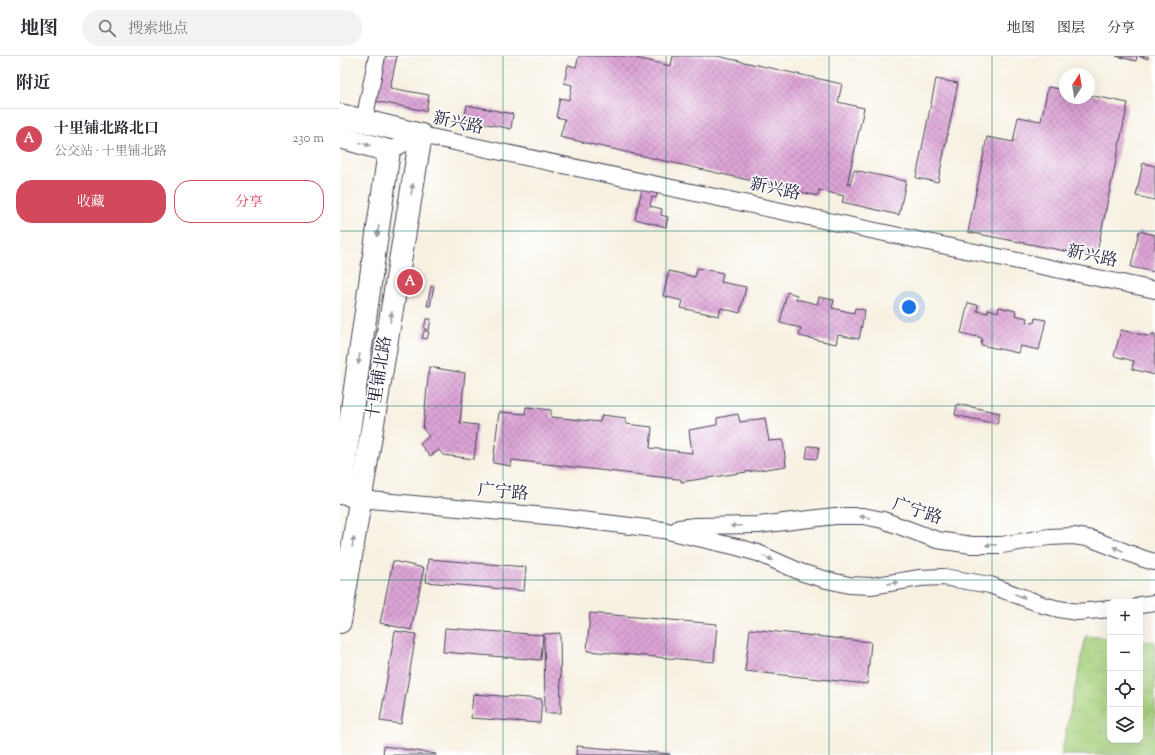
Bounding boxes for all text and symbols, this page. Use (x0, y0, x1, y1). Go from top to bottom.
search box (82, 10, 362, 46)
text: 地图 (20, 16, 58, 43)
icon: search (96, 17, 118, 39)
text: 搜索地点 (128, 19, 188, 40)
text: 地图 (1007, 19, 1035, 39)
text: 图层 (1057, 19, 1085, 39)
text: 分享 (1107, 19, 1135, 39)
north arrow (1059, 68, 1095, 104)
text: 附近 (16, 72, 50, 96)
street label: 新兴路 (431, 107, 485, 141)
text: 十里铺北路北口 (54, 119, 159, 140)
text: A (24, 130, 34, 148)
text: 230 m (292, 130, 324, 148)
one-way arrow (359, 141, 371, 147)
text: 公交站 · 十里铺北路 (54, 143, 167, 161)
street label: 新兴路 (748, 173, 802, 207)
button: 收藏 (16, 180, 166, 223)
button: 分享 (174, 180, 324, 223)
one-way arrow (409, 183, 415, 195)
one-way arrow (375, 225, 381, 237)
street label: 新兴路 (1065, 240, 1119, 274)
pin: A (397, 267, 423, 297)
your location (899, 297, 919, 317)
one-way arrow (388, 311, 394, 323)
street label: 十里铺北路 (361, 334, 399, 422)
one-way arrow (356, 353, 362, 366)
street label: 广宁路 (477, 479, 529, 507)
street label: 广宁路 (889, 493, 945, 531)
one-way arrow (859, 514, 871, 520)
one-way arrow (729, 523, 742, 529)
one-way arrow (350, 536, 356, 548)
one-way arrow (984, 542, 997, 548)
one-way arrow (1112, 545, 1124, 551)
one-way arrow (762, 555, 774, 561)
one-way arrow (887, 580, 899, 586)
one-way arrow (1014, 593, 1026, 599)
map controls (1107, 599, 1143, 743)
button: + (1107, 599, 1143, 635)
button: − (1107, 635, 1143, 671)
button: locate (1107, 671, 1143, 707)
button: layers (1107, 707, 1143, 743)

